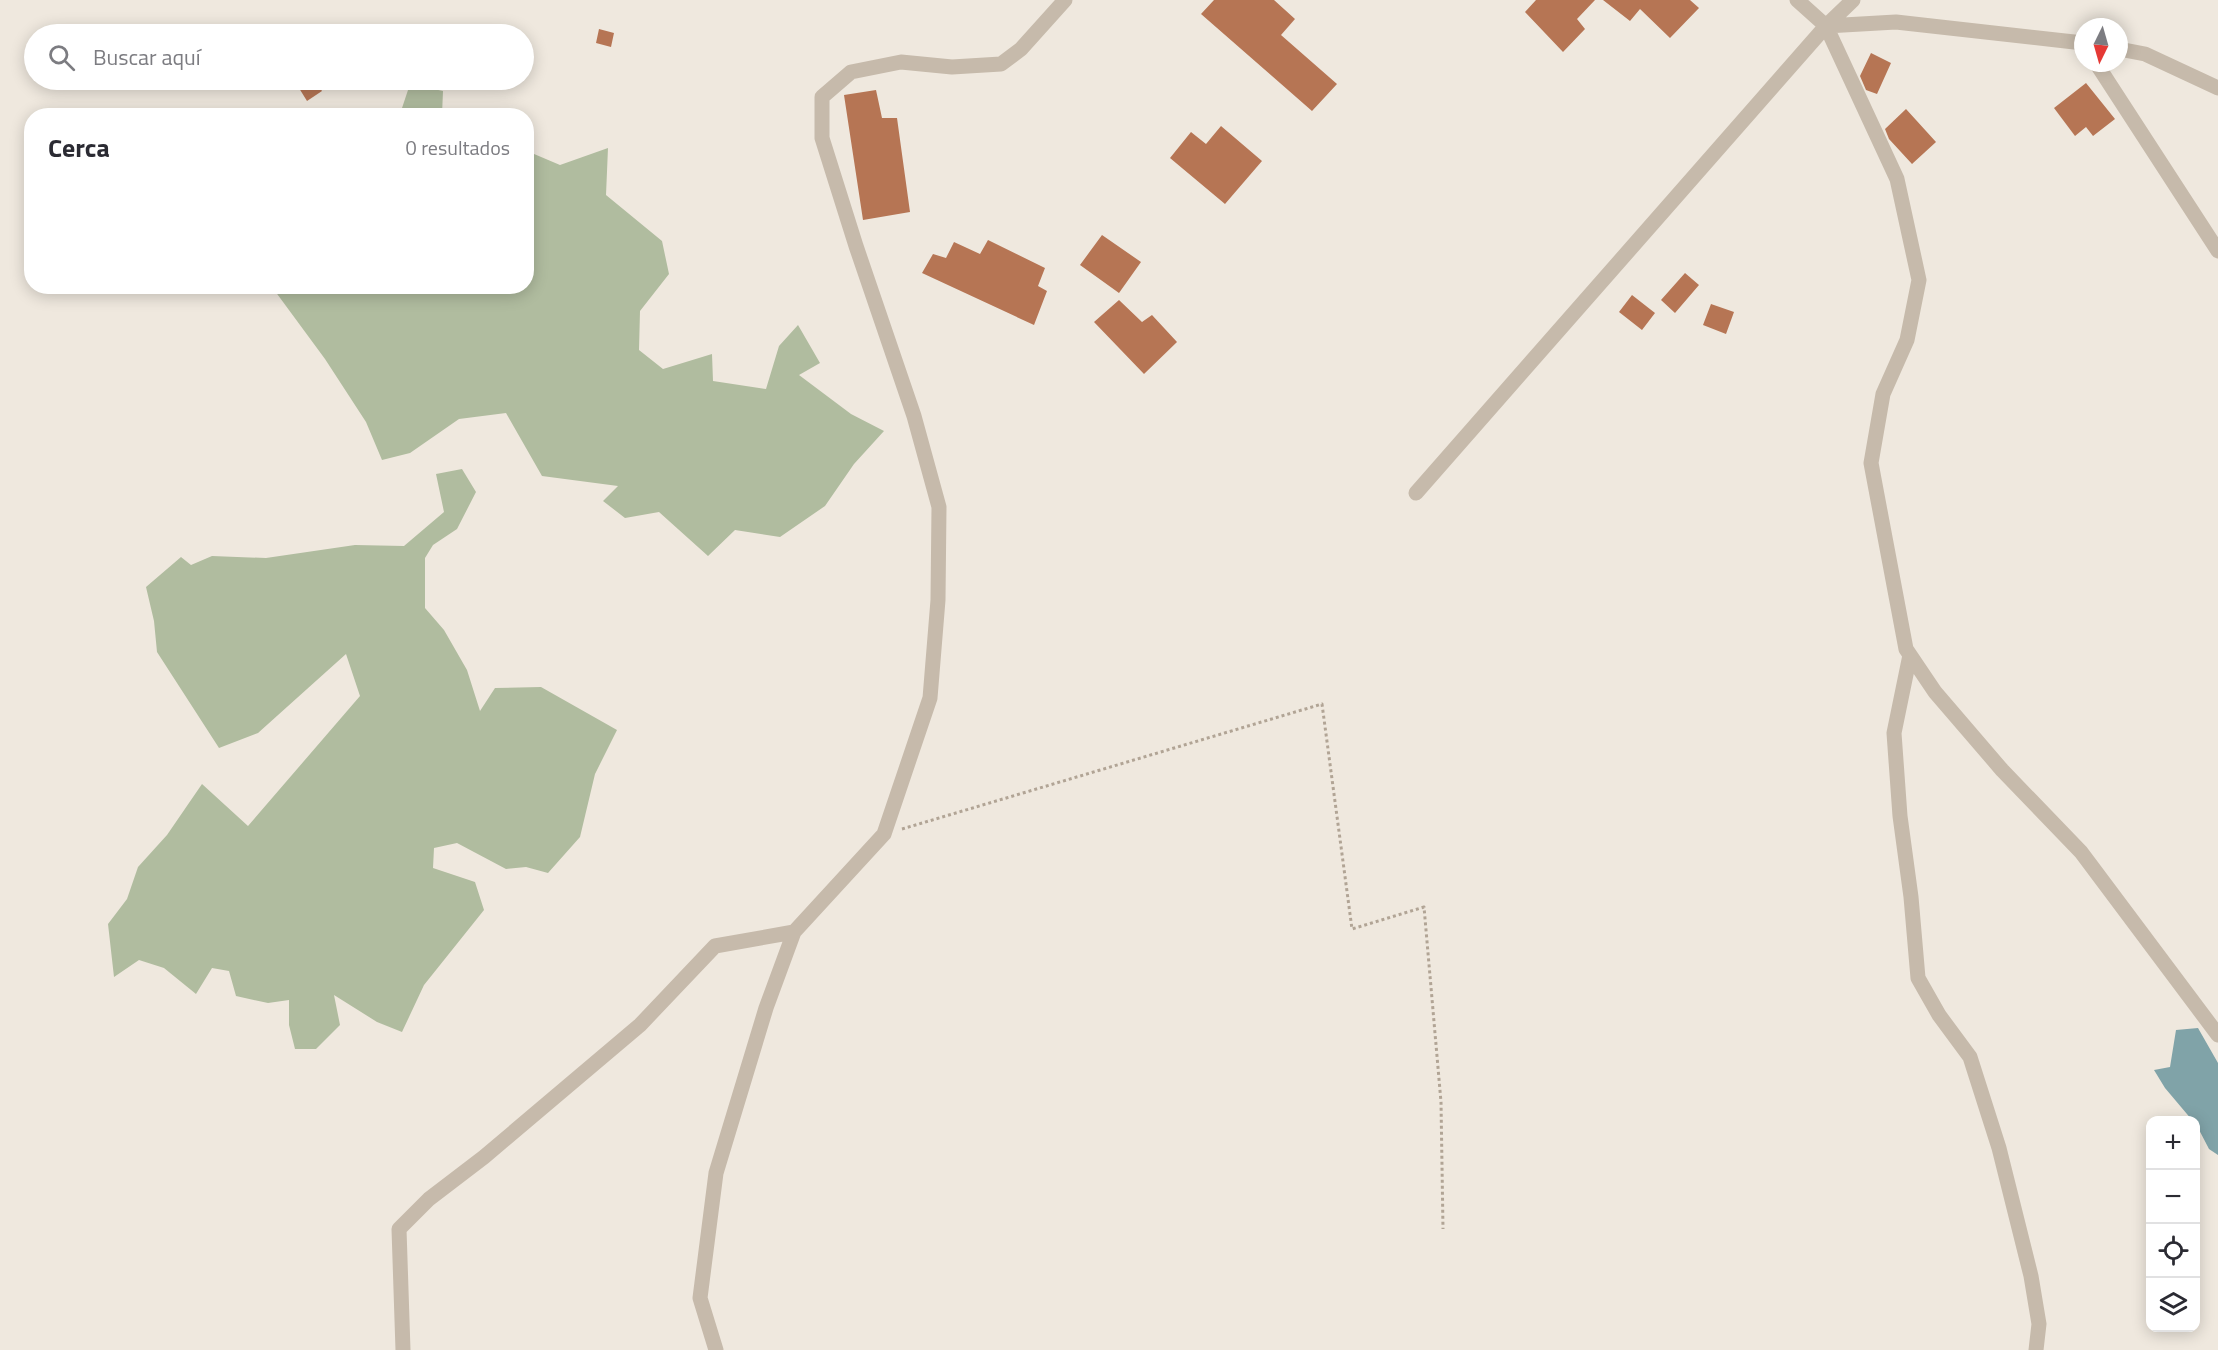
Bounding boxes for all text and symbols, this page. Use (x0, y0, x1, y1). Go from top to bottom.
north arrow (2074, 18, 2128, 72)
search box (24, 24, 534, 90)
text: Buscar aquí (93, 40, 201, 74)
icon: search (45, 41, 78, 74)
text: Cerca (48, 128, 110, 167)
text: 0 resultados (406, 132, 510, 163)
map controls (2146, 1116, 2200, 1332)
button: + (2146, 1116, 2200, 1170)
button: − (2146, 1170, 2200, 1224)
button: locate (2146, 1224, 2200, 1278)
button: layers (2146, 1278, 2200, 1332)

